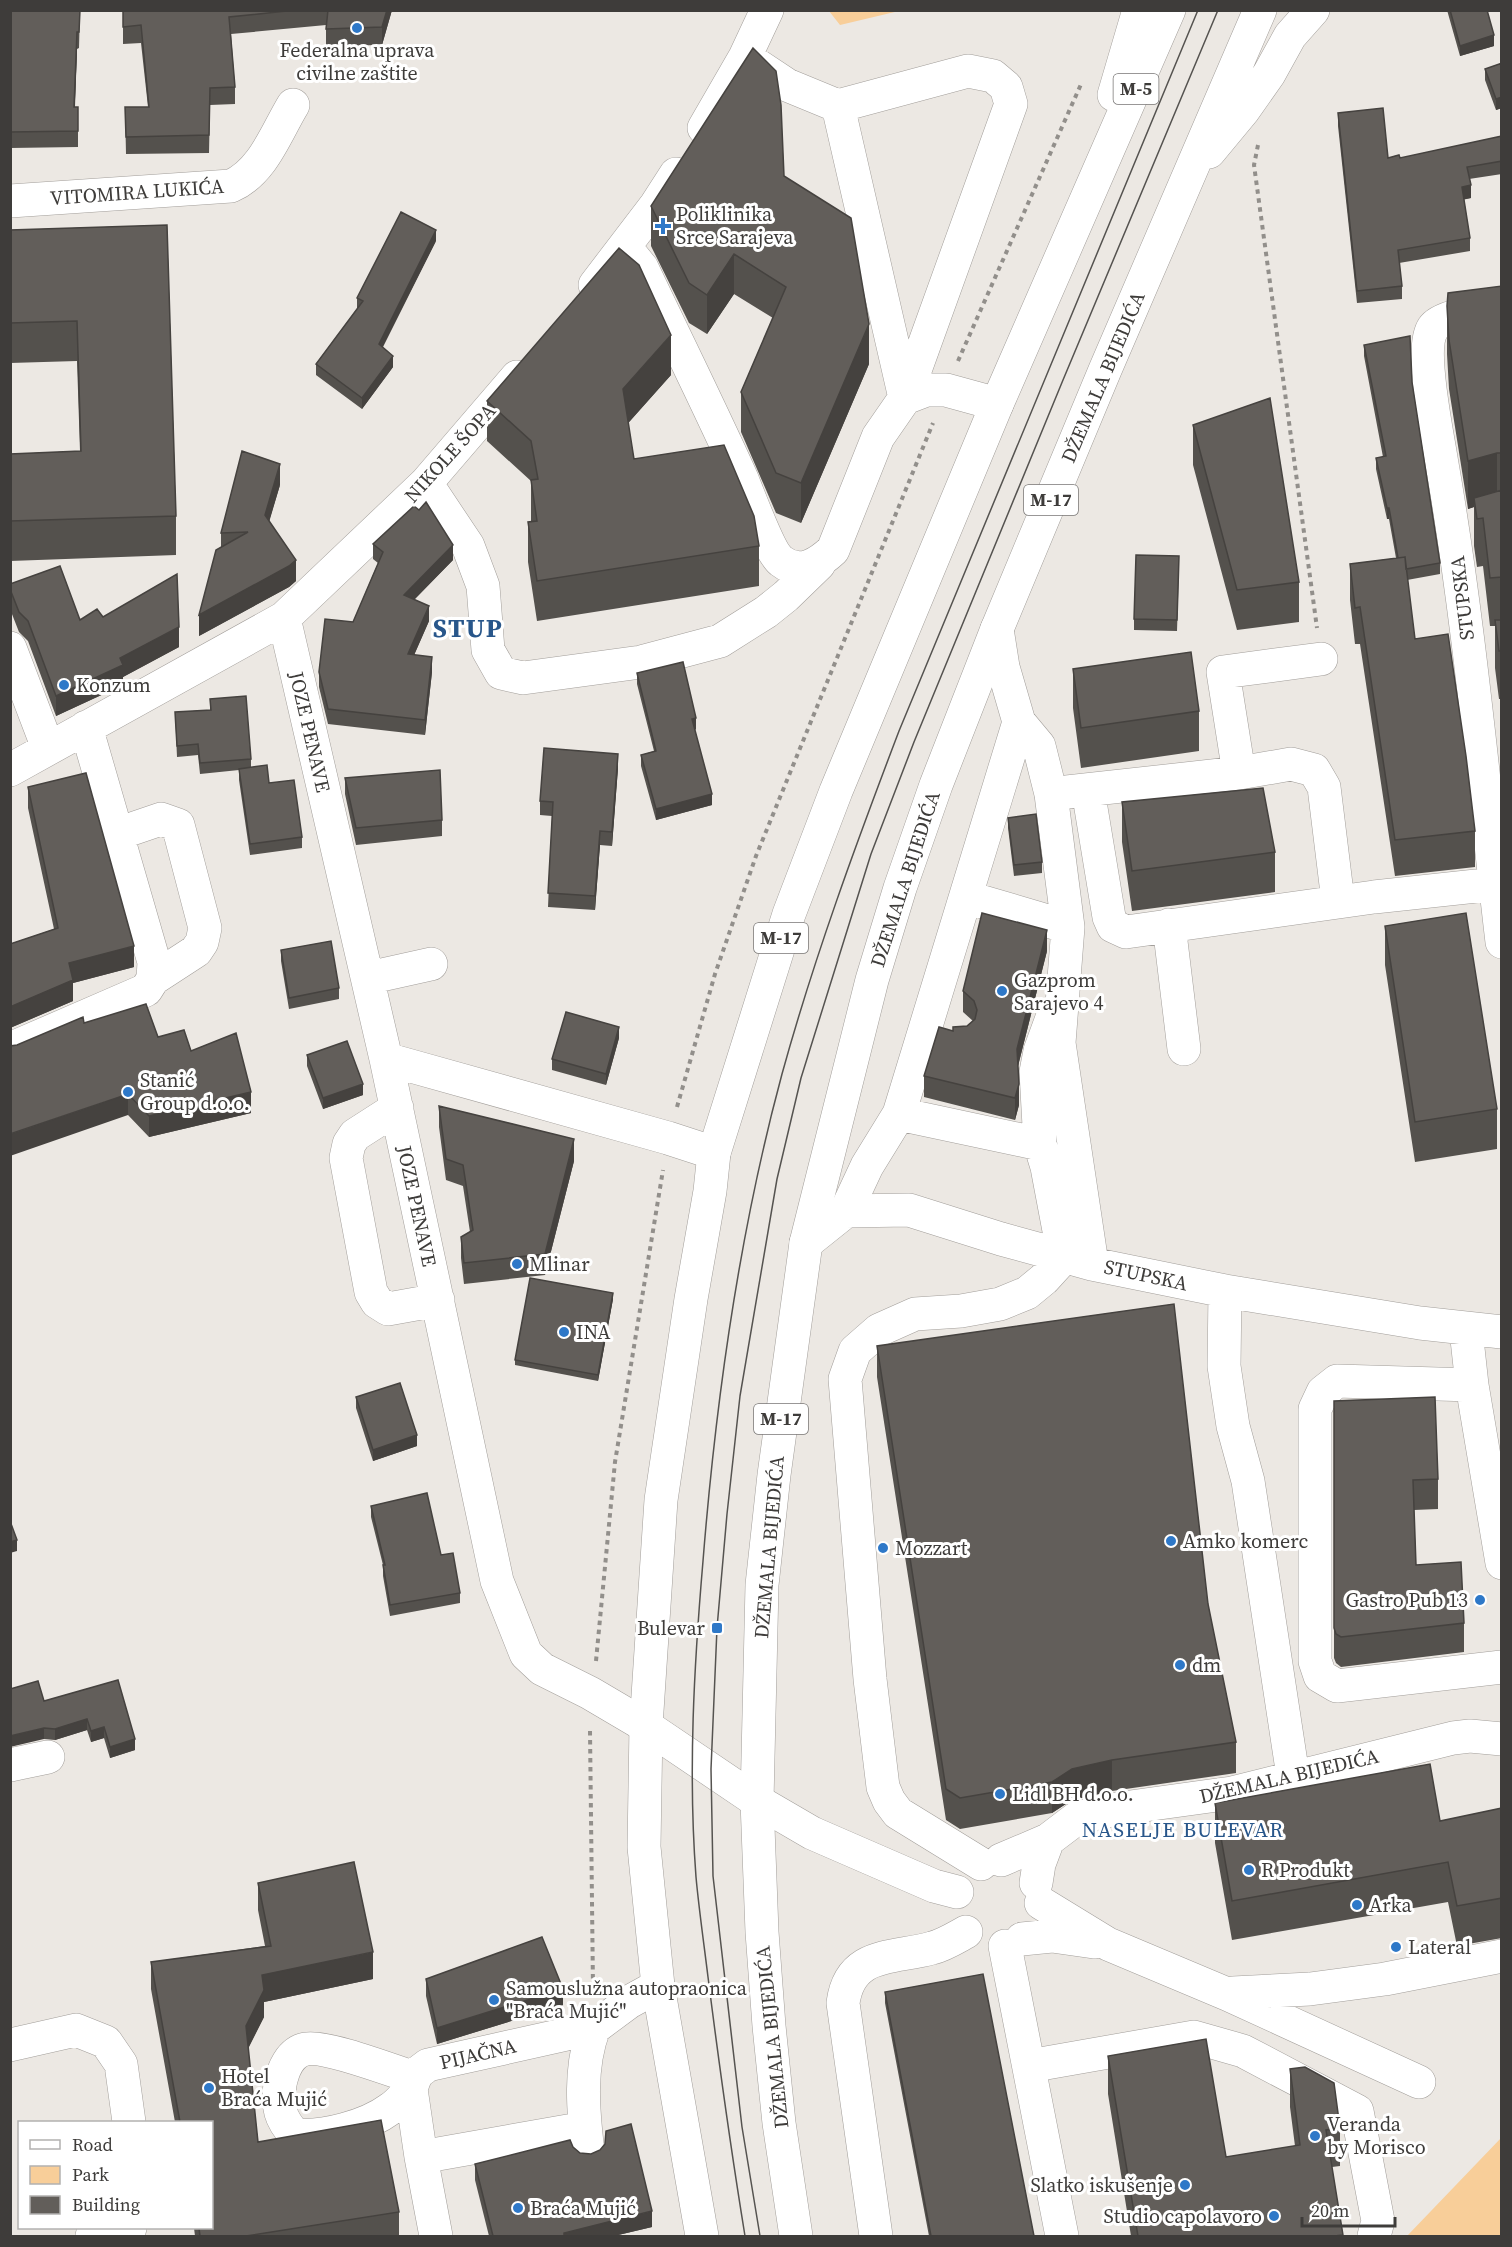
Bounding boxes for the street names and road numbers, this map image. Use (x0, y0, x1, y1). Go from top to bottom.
road number: M-5 (1114, 74, 1158, 104)
street label: VITOMIRA LUKIĆA (49, 172, 226, 212)
street label: DŽEMALA BIJEDIĆA (1054, 286, 1152, 467)
street label: NIKOLE ŠOPA (398, 397, 502, 509)
road number: M-17 (1024, 485, 1078, 515)
street label: STUPSKA (1443, 553, 1481, 642)
street label: JOZE PENAVE (282, 668, 337, 795)
street label: DŽEMALA BIJEDIĆA (863, 787, 947, 971)
road number: M-17 (754, 923, 808, 953)
street label: JOZE PENAVE (390, 1142, 443, 1269)
street label: STUPSKA (1102, 1252, 1191, 1298)
road number: M-17 (754, 1404, 808, 1434)
street label: DŽEMALA BIJEDIĆA (747, 1454, 791, 1640)
street label: DŽEMALA BIJEDIĆA (1196, 1742, 1382, 1810)
street label: DŽEMALA BIJEDIĆA (748, 1944, 796, 2130)
street label: PIJAČNA (437, 2031, 520, 2076)

